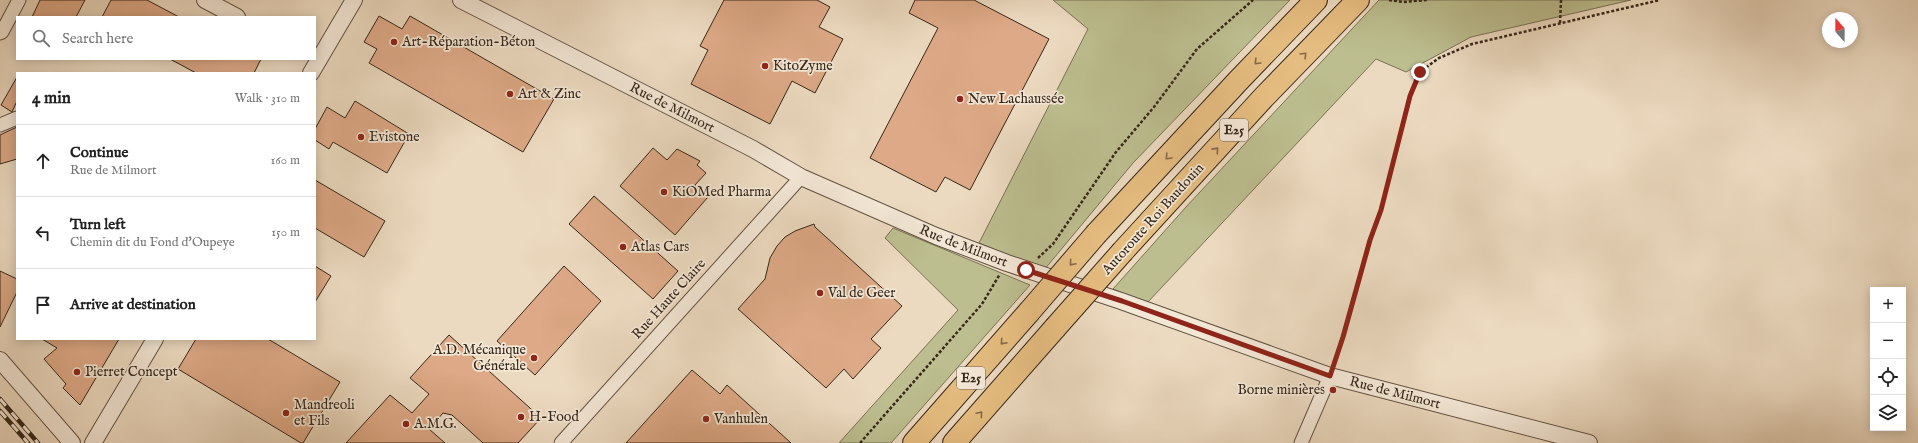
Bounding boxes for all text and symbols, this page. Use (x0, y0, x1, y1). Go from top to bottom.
north arrow (1822, 12, 1858, 48)
search box (16, 16, 316, 60)
icon: search (30, 27, 52, 49)
text: Search here (62, 29, 133, 48)
place label: Art-Réparation-Béton (401, 33, 536, 51)
marker: Art-Réparation-Béton (389, 37, 399, 47)
one-way arrow (1300, 52, 1307, 60)
place label: KitoZyme (773, 57, 833, 75)
one-way arrow (1254, 57, 1262, 65)
marker: KitoZyme (760, 61, 770, 71)
route end (1411, 63, 1429, 81)
street label: Rue de Milmort (626, 78, 718, 137)
place label: Art & Zinc (517, 85, 581, 103)
text: 4 min (32, 88, 71, 109)
marker: Art & Zinc (505, 89, 515, 99)
text: Walk · 310 m (235, 90, 300, 107)
place label: New Lachaussée (968, 90, 1064, 108)
marker: New Lachaussée (955, 94, 965, 104)
road number: E25 (1220, 119, 1248, 141)
place label: Evistone (369, 128, 420, 146)
marker: Evistone (356, 132, 366, 142)
text: Continue (70, 143, 128, 162)
one-way arrow (1211, 147, 1218, 155)
icon: ahead (32, 150, 54, 172)
text: 160 m (270, 152, 300, 169)
one-way arrow (1166, 152, 1173, 159)
street label: Autoroute Roi Baudouin (1097, 159, 1208, 279)
text: Rue de Milmort (70, 162, 157, 179)
place label: KiOMed Pharma (672, 183, 772, 201)
marker: KiOMed Pharma (659, 187, 669, 197)
text: Turn left (70, 215, 126, 234)
street label: Rue de Milmort (916, 221, 1010, 271)
icon: left (32, 222, 54, 244)
text: 150 m (271, 224, 300, 241)
text: Chemin dit du Fond d'Oupeye (70, 234, 235, 251)
place label: Atlas Cars (630, 238, 689, 256)
marker: Atlas Cars (618, 242, 628, 252)
street label: Rue Haute Claire (628, 255, 710, 343)
one-way arrow (1069, 258, 1076, 265)
route start (1017, 261, 1035, 279)
place label: Val de Geer (827, 284, 895, 302)
map controls (1870, 287, 1906, 431)
button: + (1870, 287, 1906, 323)
marker: Val de Geer (815, 288, 825, 298)
icon: arrive (32, 294, 54, 316)
text: Arrive at destination (70, 295, 196, 314)
button: − (1870, 323, 1906, 359)
one-way arrow (1001, 337, 1008, 344)
place label: A.D. Mécanique Générale (432, 341, 527, 375)
marker: A.D. Mécanique Générale (529, 353, 539, 363)
button: locate (1870, 359, 1906, 395)
place label: Pierret Concept (85, 363, 178, 381)
marker: Pierret Concept (72, 367, 82, 377)
road number: E25 (957, 367, 985, 389)
street label: Rue de Milmort (1348, 372, 1443, 413)
place label: Borne minières (1238, 381, 1325, 399)
marker: Borne minières (1328, 385, 1338, 395)
button: layers (1870, 395, 1906, 431)
place label: Mandreoli et Fils (294, 396, 355, 430)
marker: Mandreoli et Fils (281, 408, 291, 418)
place label: H-Food (529, 408, 579, 426)
place label: Vanhulen (713, 410, 769, 428)
one-way arrow (975, 411, 982, 418)
marker: H-Food (516, 412, 526, 422)
marker: Vanhulen (701, 414, 711, 424)
place label: A.M.G. (413, 415, 457, 433)
marker: A.M.G. (401, 419, 411, 429)

